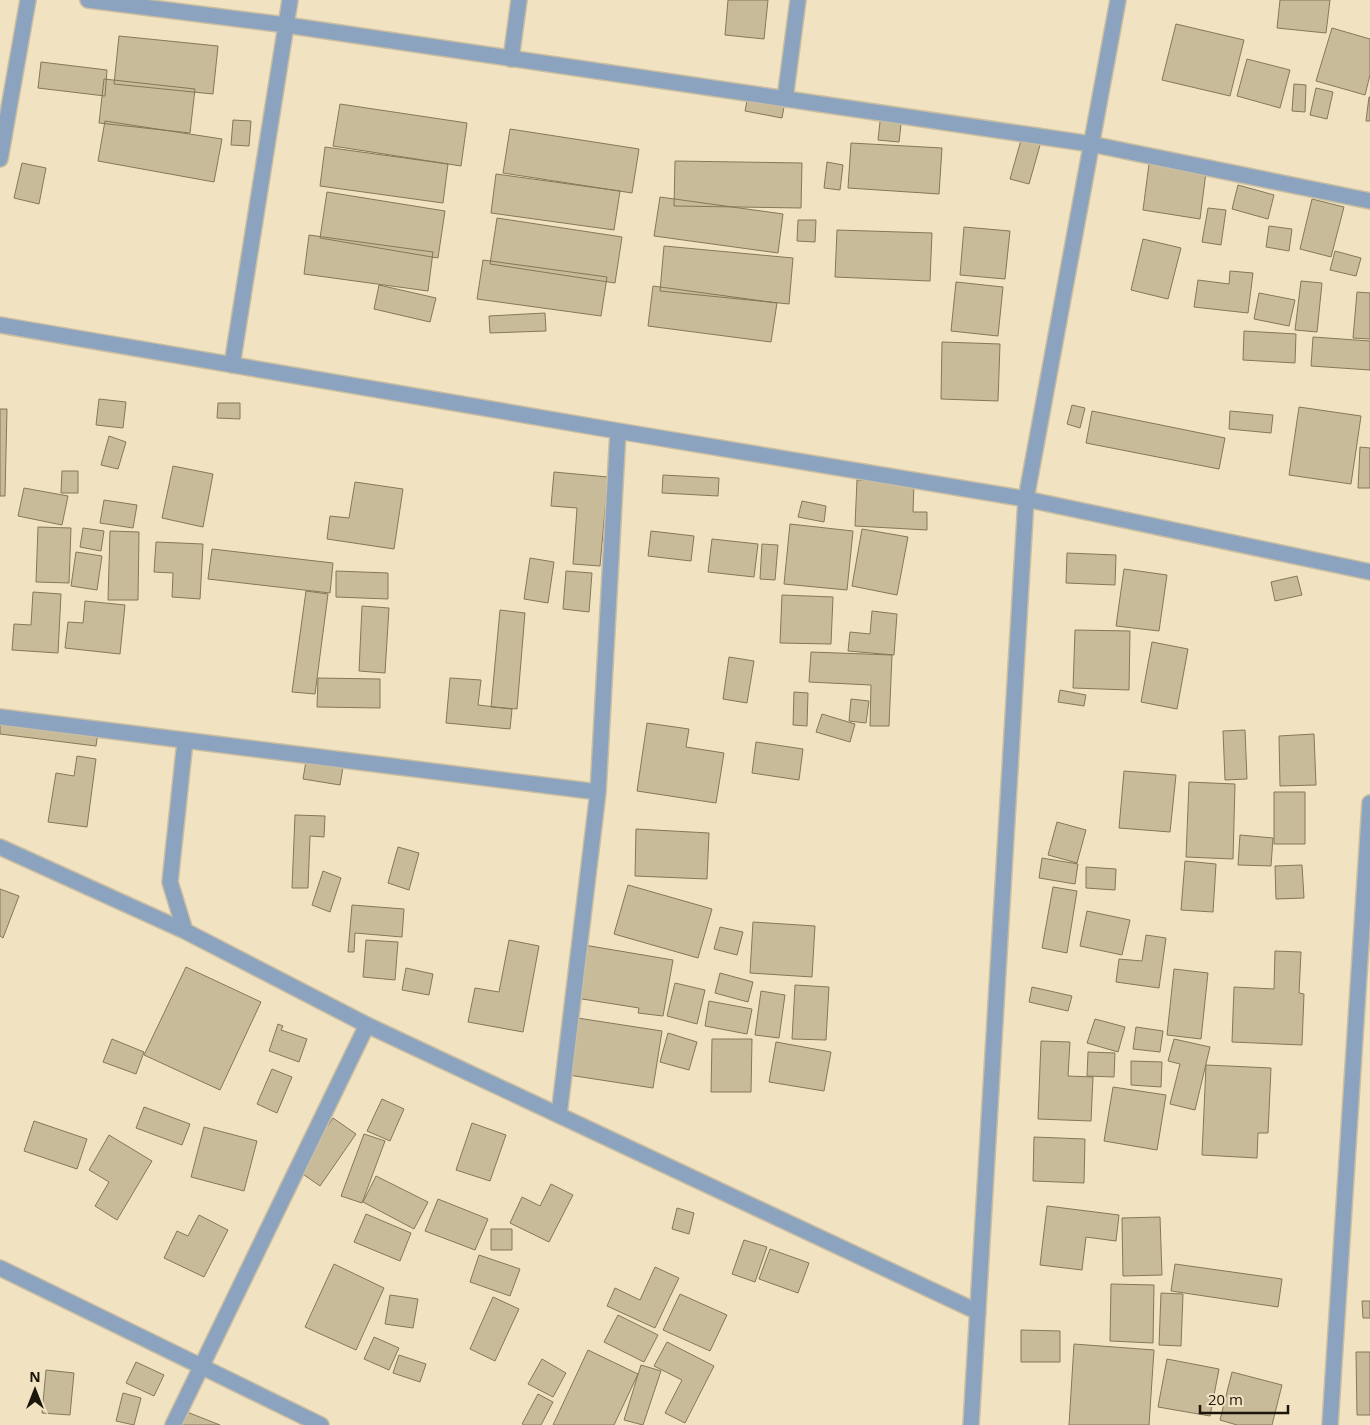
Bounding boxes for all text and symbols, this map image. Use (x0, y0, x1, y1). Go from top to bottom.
north arrow (10, 1365, 60, 1415)
text: N (29, 1367, 41, 1386)
scale bar (1200, 1382, 1288, 1414)
text: 20 m (1208, 1389, 1243, 1409)

